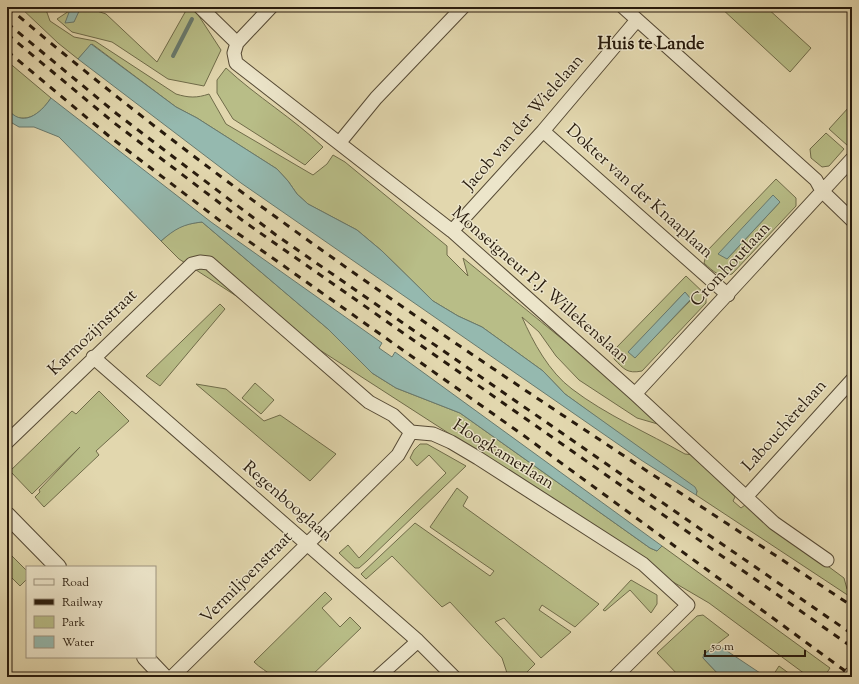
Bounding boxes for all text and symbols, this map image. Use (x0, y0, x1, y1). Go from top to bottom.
district label: Huis te Lande (598, 32, 705, 58)
street label: Jacob van der Wielelaan (457, 50, 590, 197)
street label: Dokter van der Knaaplaan (560, 119, 718, 265)
street label: Monseigneur P.J. Willekenslaan (446, 202, 634, 370)
street label: Cromhoutlaan (685, 217, 777, 313)
street label: Karmozijnstraat (43, 284, 143, 382)
street label: Labouchèrelaan (737, 375, 833, 477)
street label: Hoogkamerlaan (447, 414, 559, 496)
street label: Regenbooglaan (237, 456, 337, 548)
street label: Vermiljoenstraat (195, 526, 299, 630)
legend (26, 566, 156, 658)
text: Road (62, 574, 89, 592)
text: Railway (62, 594, 103, 612)
text: Park (62, 614, 85, 632)
scale bar (705, 632, 805, 658)
text: Water (62, 634, 95, 652)
text: 50 m (710, 638, 734, 656)

